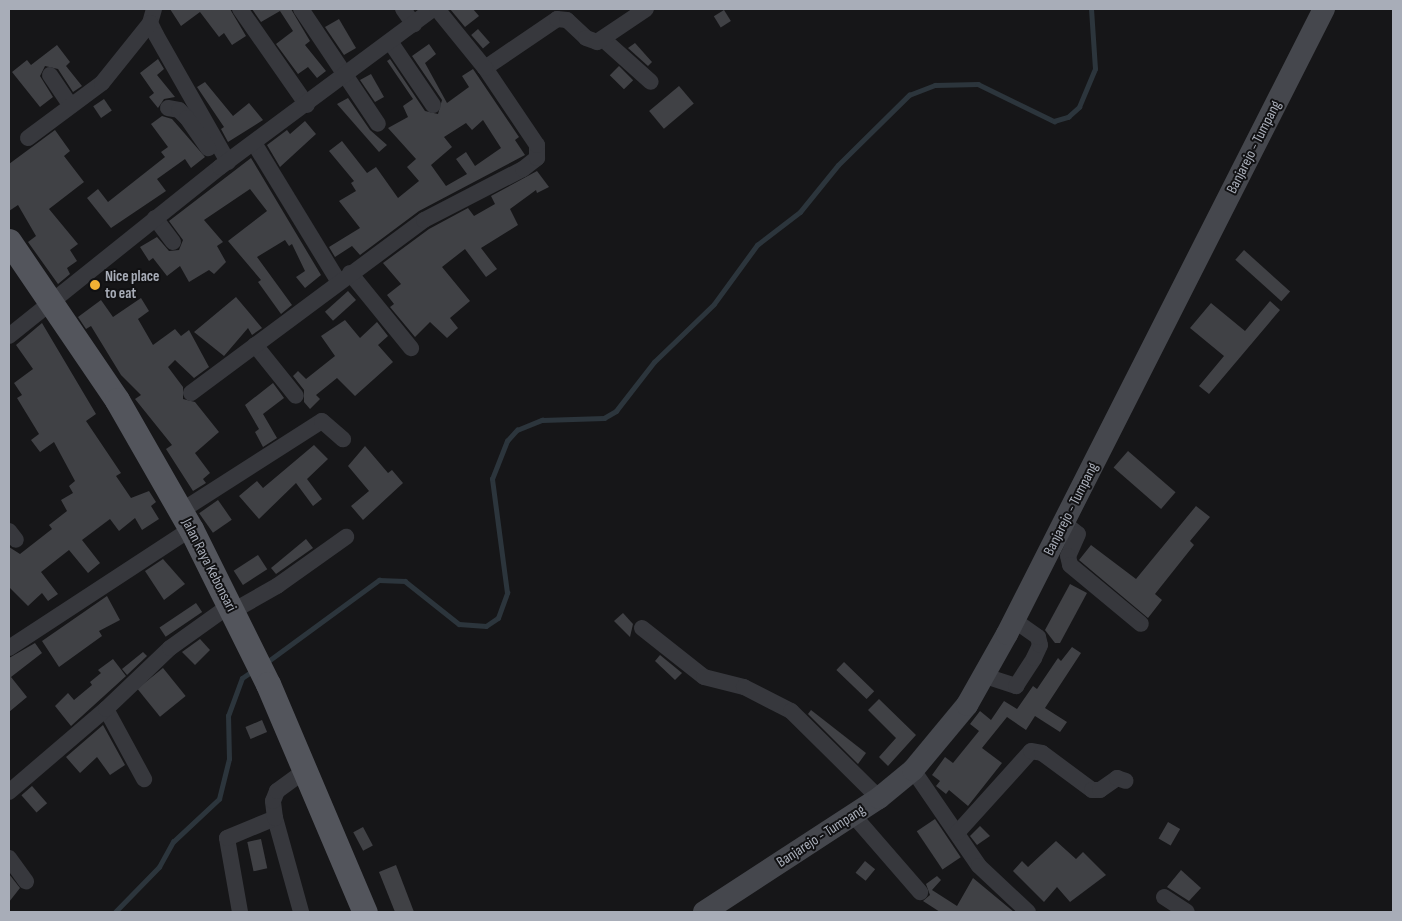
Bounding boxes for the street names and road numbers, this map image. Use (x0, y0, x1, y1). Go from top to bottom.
street label: Banjarejo - Tumpang (1223, 97, 1285, 197)
street label: Banjarejo - Tumpang (1040, 459, 1102, 559)
street label: Jalan Raya Kebonsari (178, 515, 240, 615)
street label: Banjarejo - Tumpang (773, 801, 869, 871)

